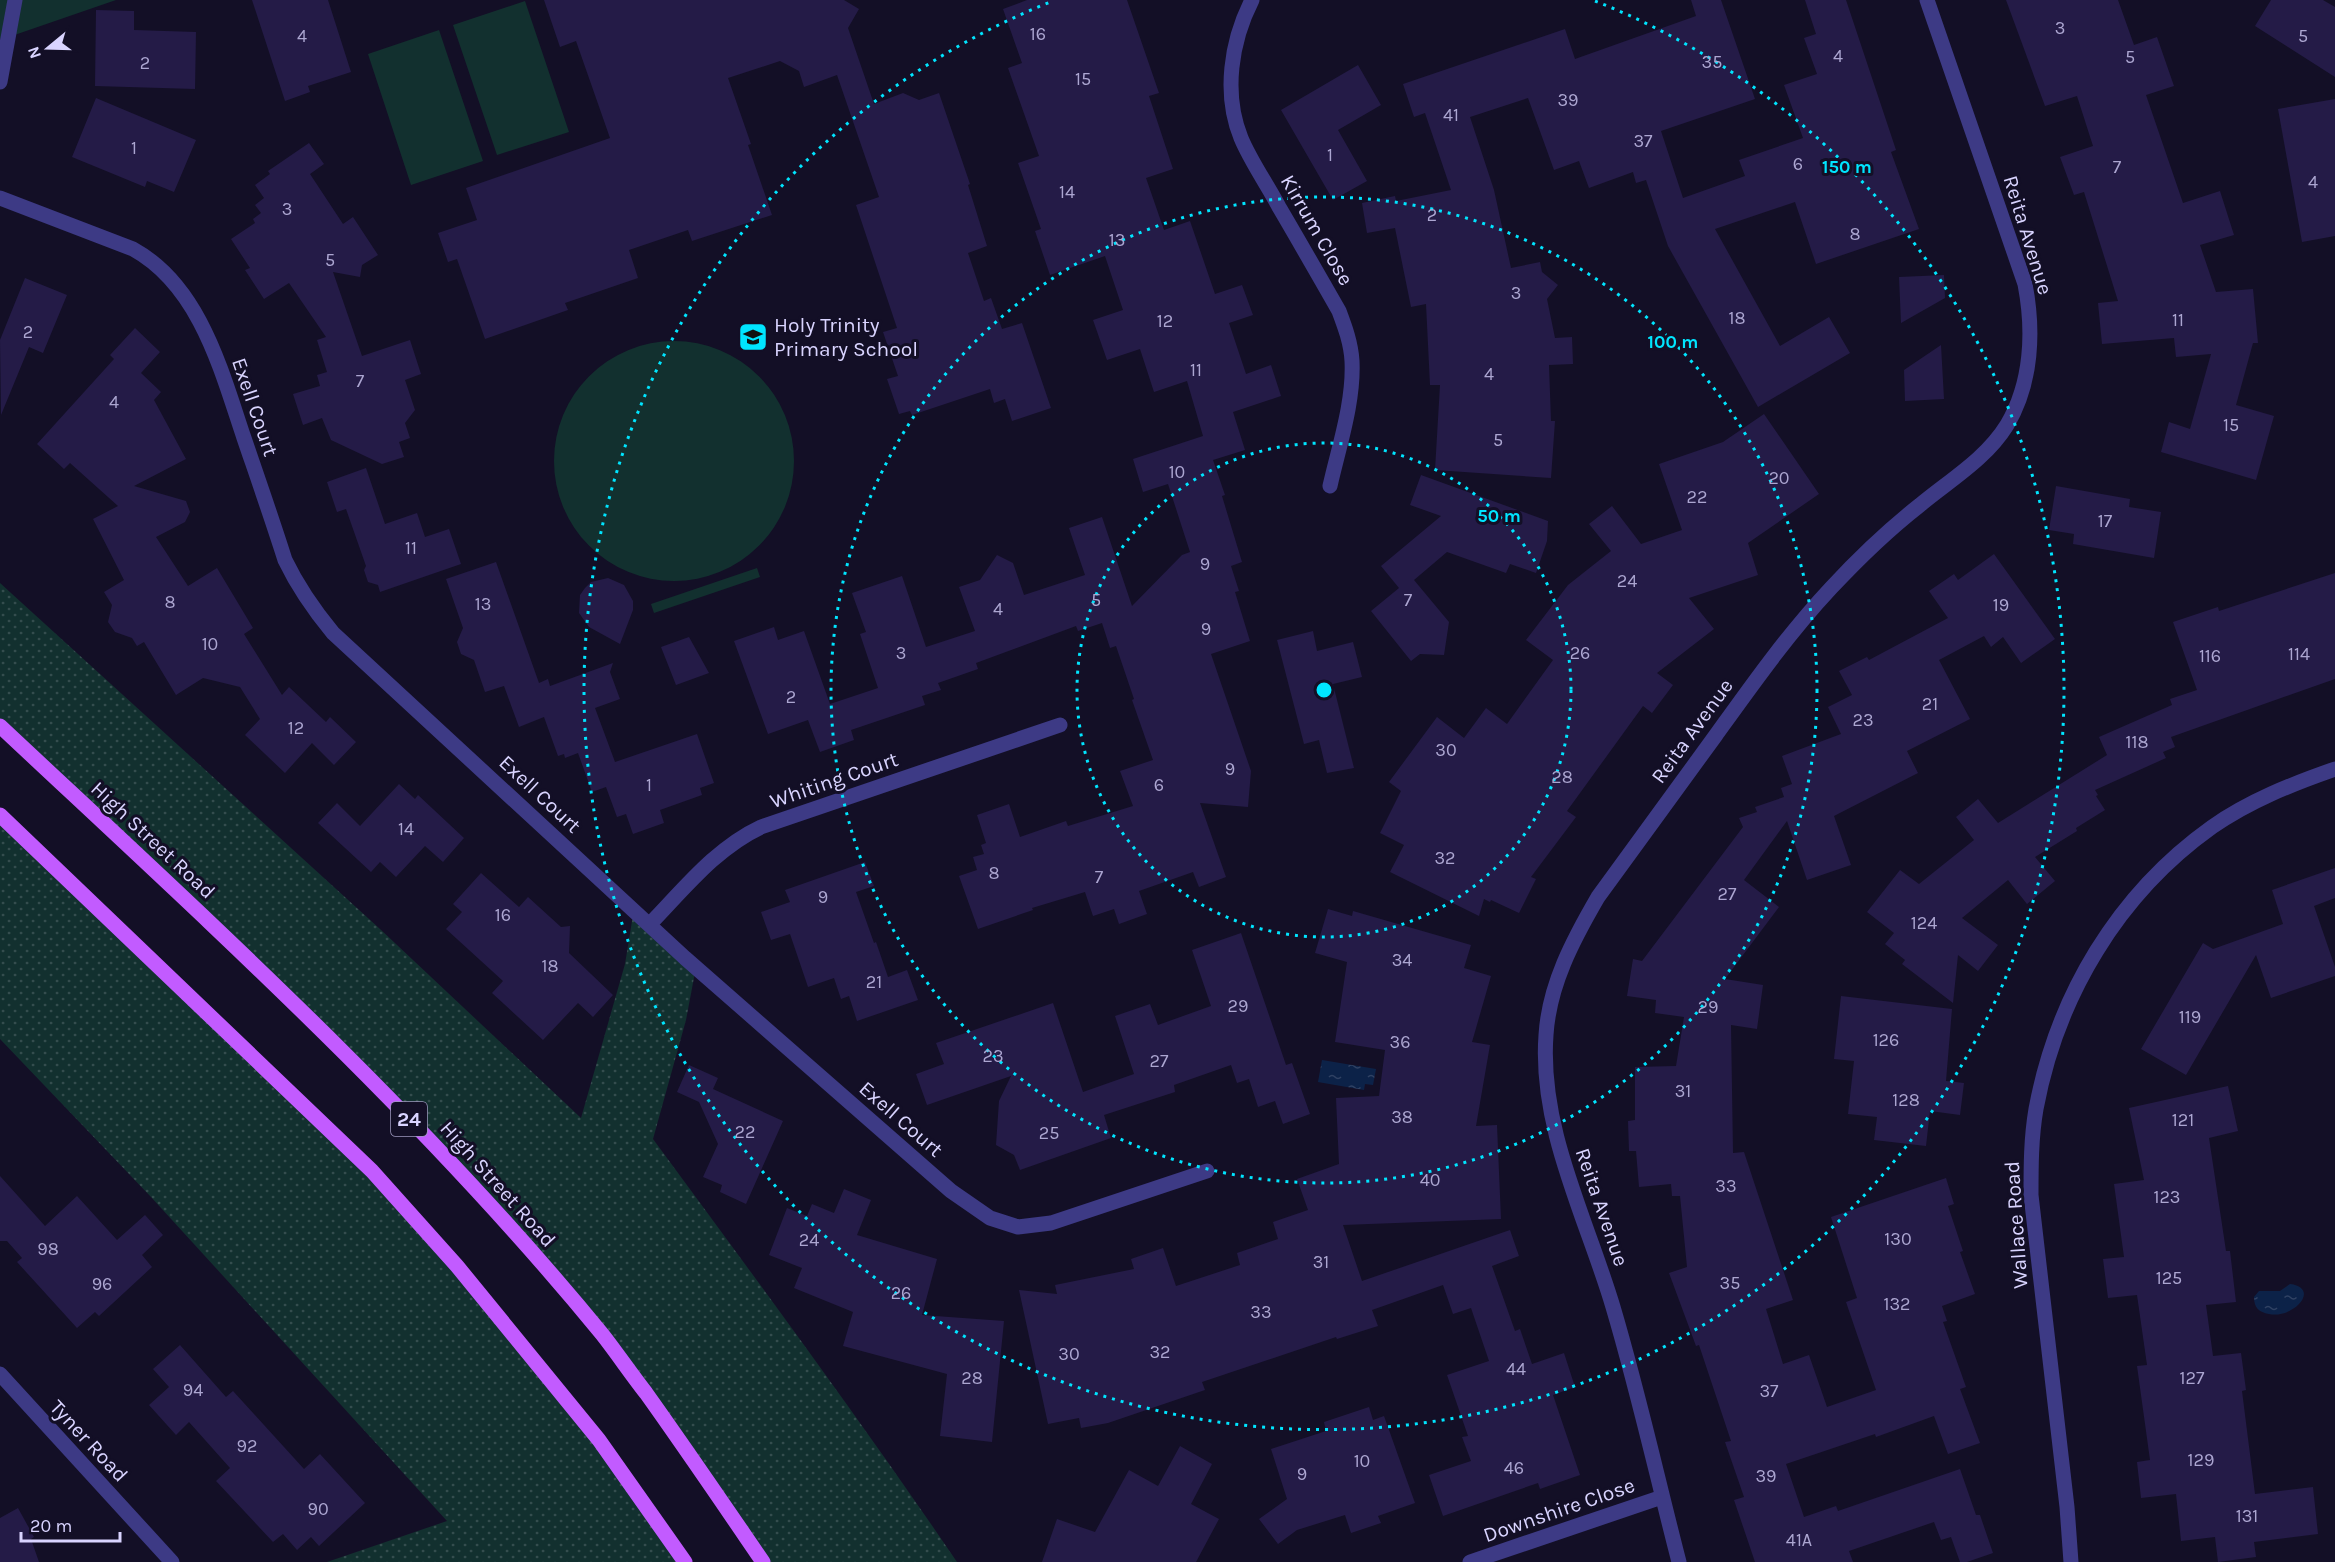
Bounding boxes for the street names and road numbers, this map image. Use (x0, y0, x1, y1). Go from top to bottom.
street label: Kirrum Close (1276, 170, 1358, 290)
street label: Reita Avenue (1998, 172, 2058, 298)
street label: Exell Court (227, 355, 283, 460)
street label: Reita Avenue (1646, 674, 1738, 788)
street label: Whiting Court (767, 747, 901, 813)
street label: Exell Court (494, 750, 586, 838)
street label: High Street Road (86, 776, 220, 904)
street label: Exell Court (854, 1076, 948, 1162)
road number: 24 (391, 1102, 427, 1136)
street label: High Street Road (435, 1116, 561, 1252)
street label: Reita Avenue (1571, 1145, 1633, 1269)
street label: Wallace Road (2000, 1160, 2032, 1290)
street label: Tyner Road (45, 1395, 133, 1487)
street label: Downshire Close (1480, 1473, 1638, 1547)

